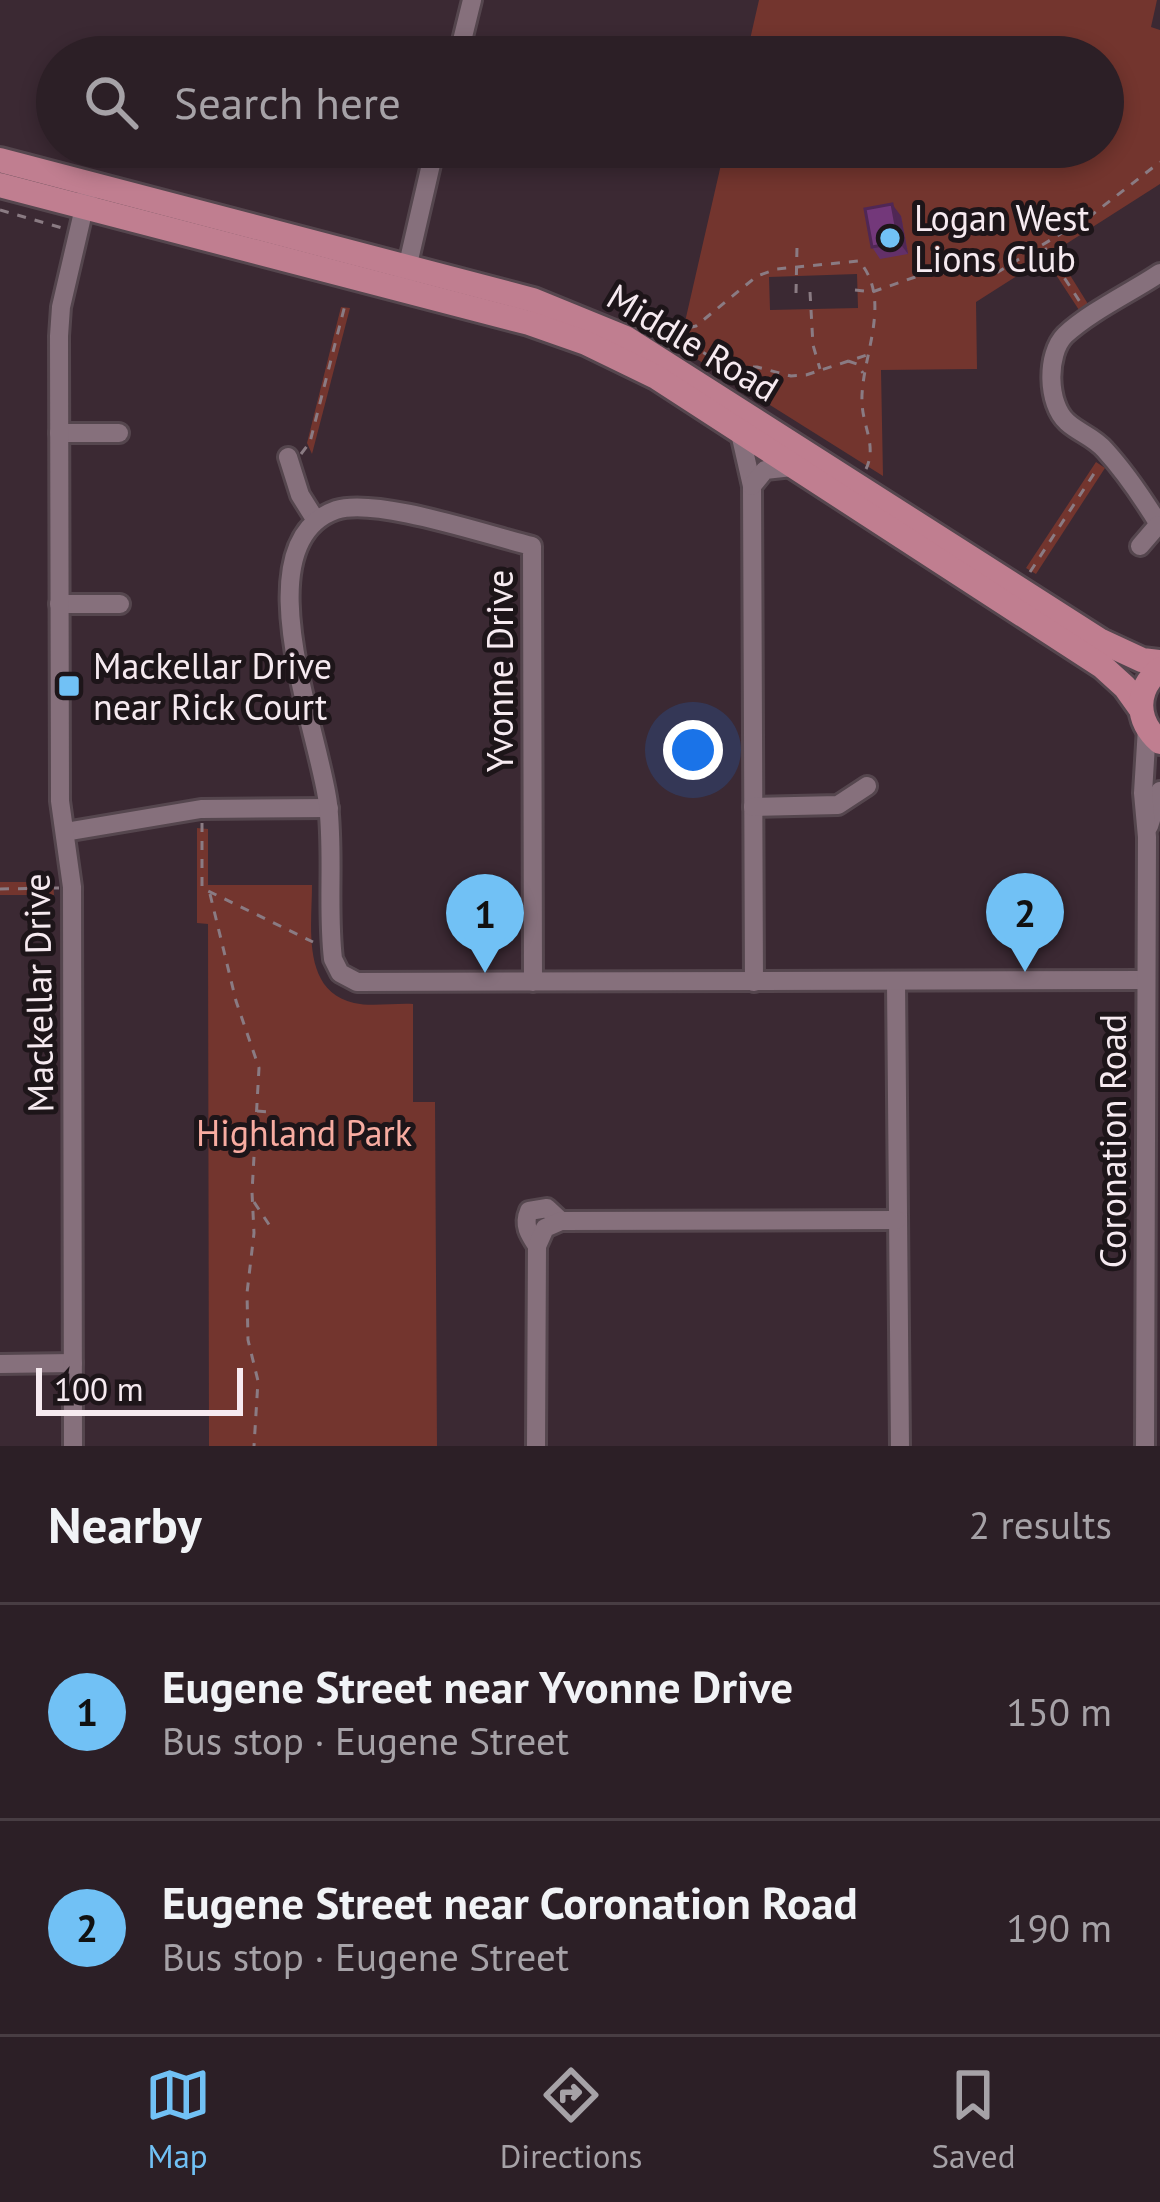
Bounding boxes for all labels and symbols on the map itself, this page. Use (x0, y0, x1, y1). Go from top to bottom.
place label: Logan West Lions Club (914, 194, 1090, 282)
marker: Logan West Lions Club (877, 225, 903, 251)
street label: Middle Road (599, 273, 787, 411)
street label: Yvonne Drive (476, 570, 523, 772)
place label: Mackellar Drive near Rick Court (93, 642, 332, 730)
marker: Mackellar Drive near Rick Court (56, 673, 82, 699)
your location (663, 720, 723, 780)
street label: Mackellar Drive (12, 873, 64, 1113)
pin: 2 (986, 873, 1064, 972)
pin: 1 (446, 874, 524, 973)
street label: Coronation Road (1089, 1014, 1136, 1268)
park label: Highland Park (196, 1109, 412, 1156)
scale bar (36, 1362, 243, 1415)

